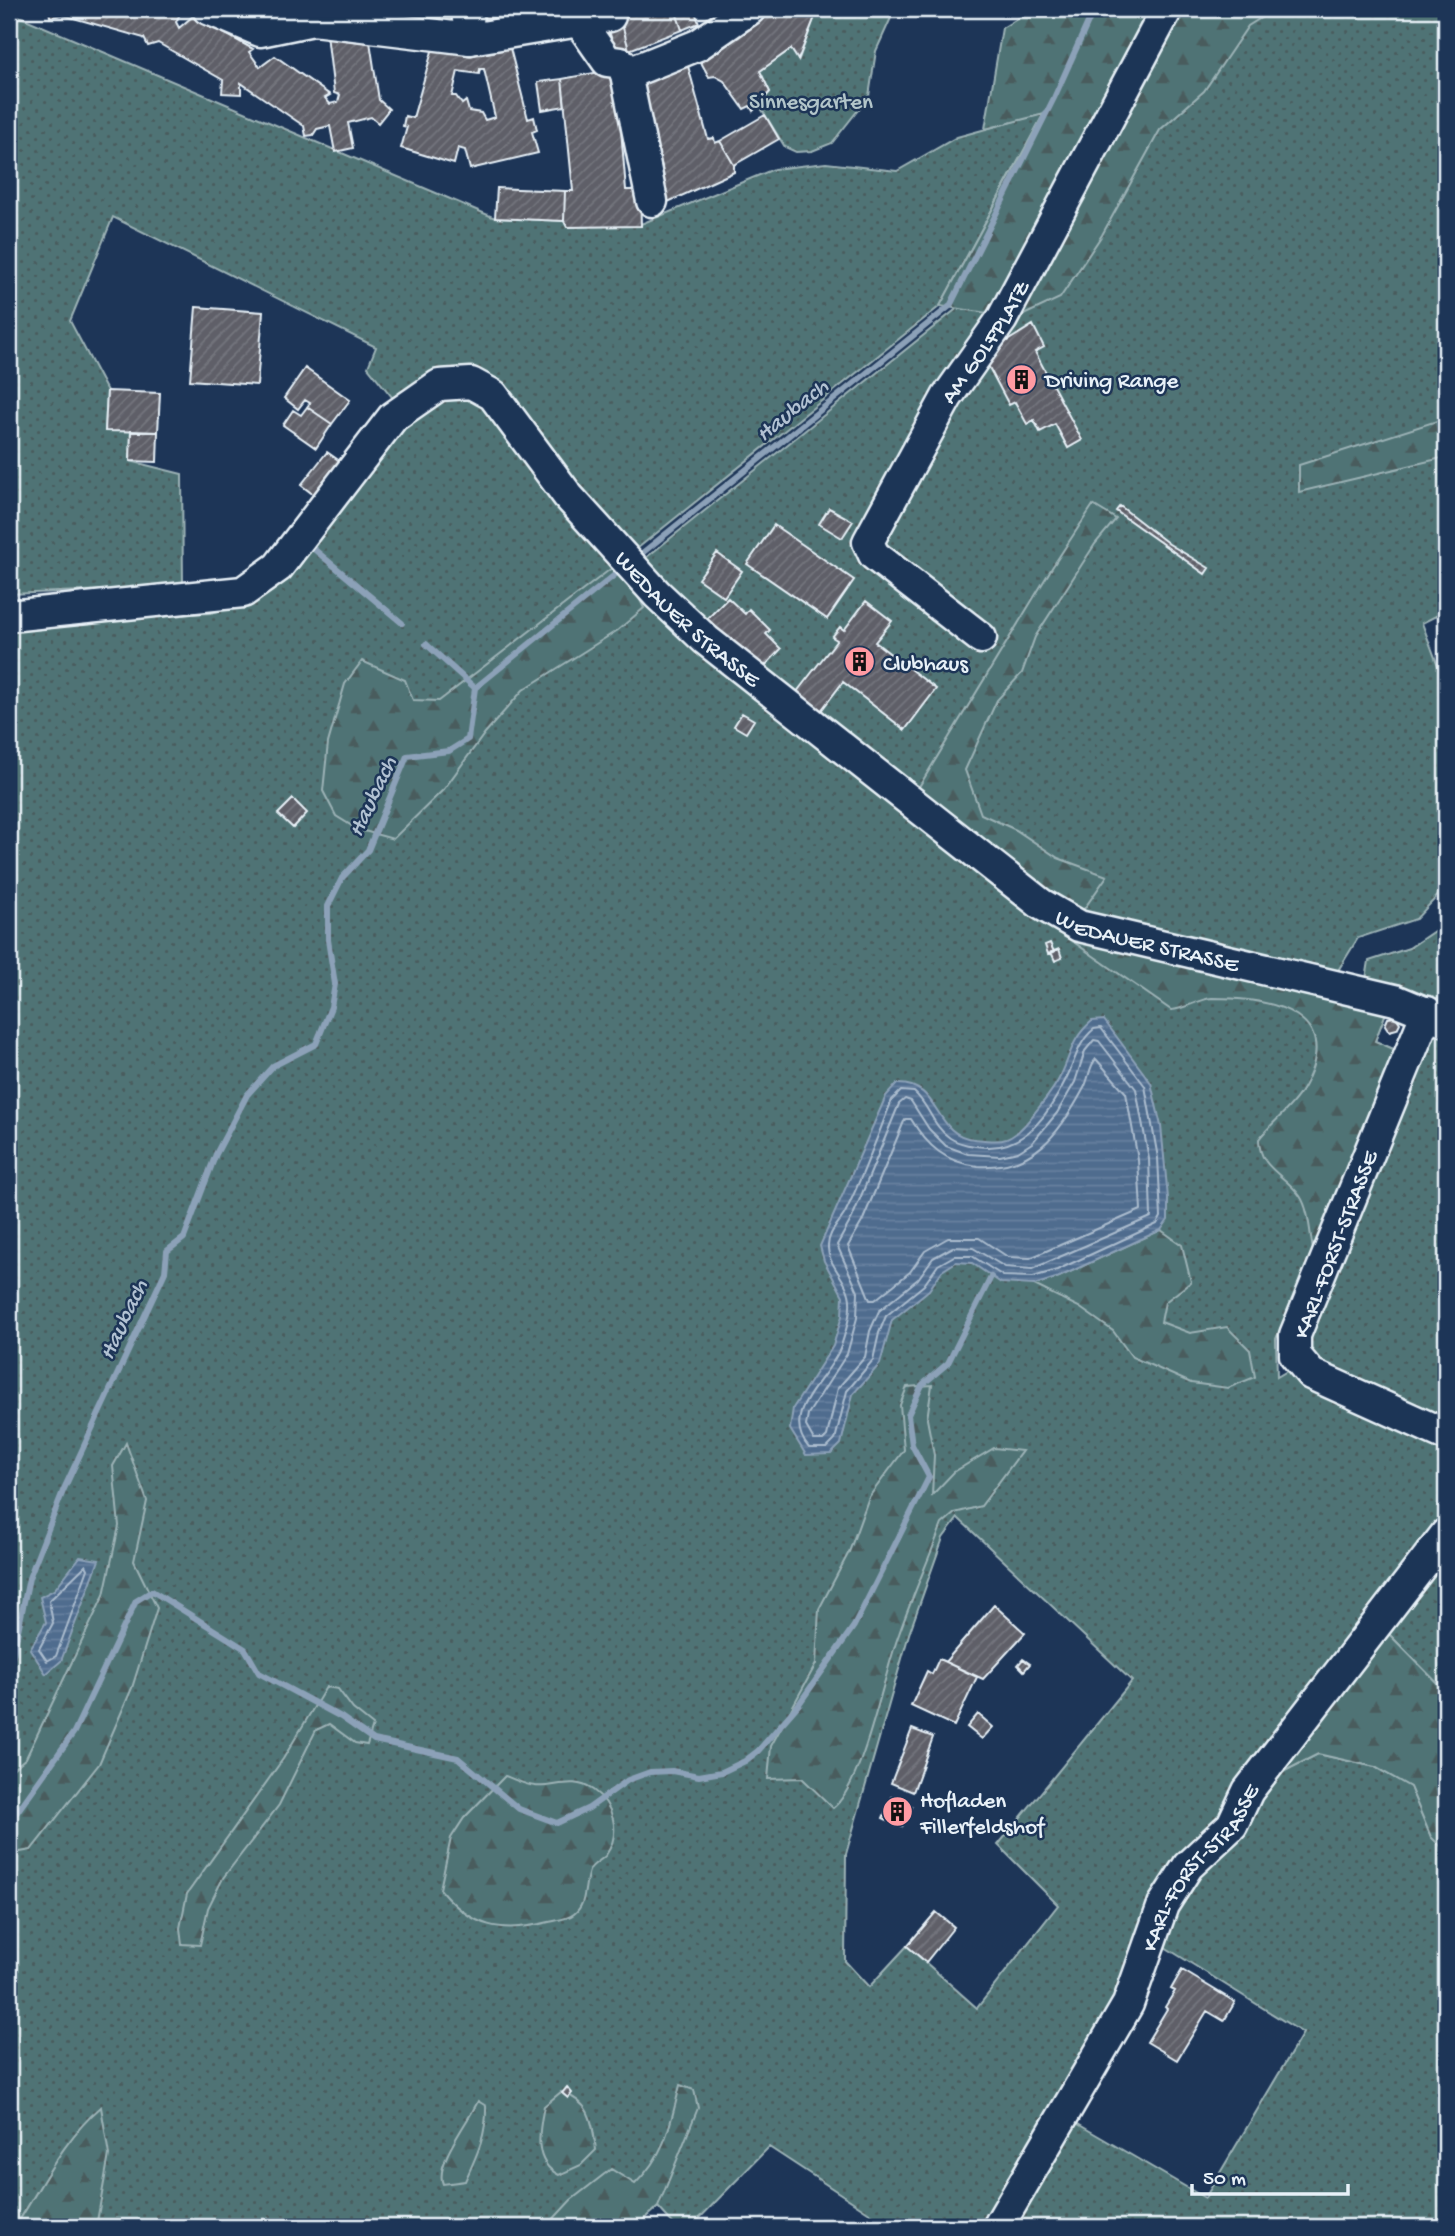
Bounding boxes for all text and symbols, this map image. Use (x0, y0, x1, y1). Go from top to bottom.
park label: Sinnesgarten (749, 90, 873, 117)
street label: AM GOLFPLATZ (937, 276, 1038, 410)
building icon: Driving Range (1005, 362, 1039, 396)
place label: Driving Range (1043, 369, 1180, 396)
water label: Haubach (751, 373, 836, 450)
street label: WEDAUER STRASSE (608, 547, 766, 696)
building icon: Clubhaus (843, 645, 877, 679)
place label: Clubhaus (883, 652, 968, 679)
water label: Haubach (343, 752, 406, 842)
street label: WEDAUER STRASSE (1049, 905, 1243, 980)
street label: KARL-FORST-STRASSE (1289, 1146, 1386, 1343)
water label: Haubach (94, 1275, 157, 1365)
street label: KARL-FORST-STRASSE (1138, 1778, 1267, 1956)
place label: Hofladen Fillerfeldshof (919, 1789, 1046, 1842)
building icon: Hofladen Fillerfeldshof (880, 1795, 914, 1829)
scale bar (1192, 2152, 1348, 2196)
text: 50 m (1203, 2168, 1246, 2193)

